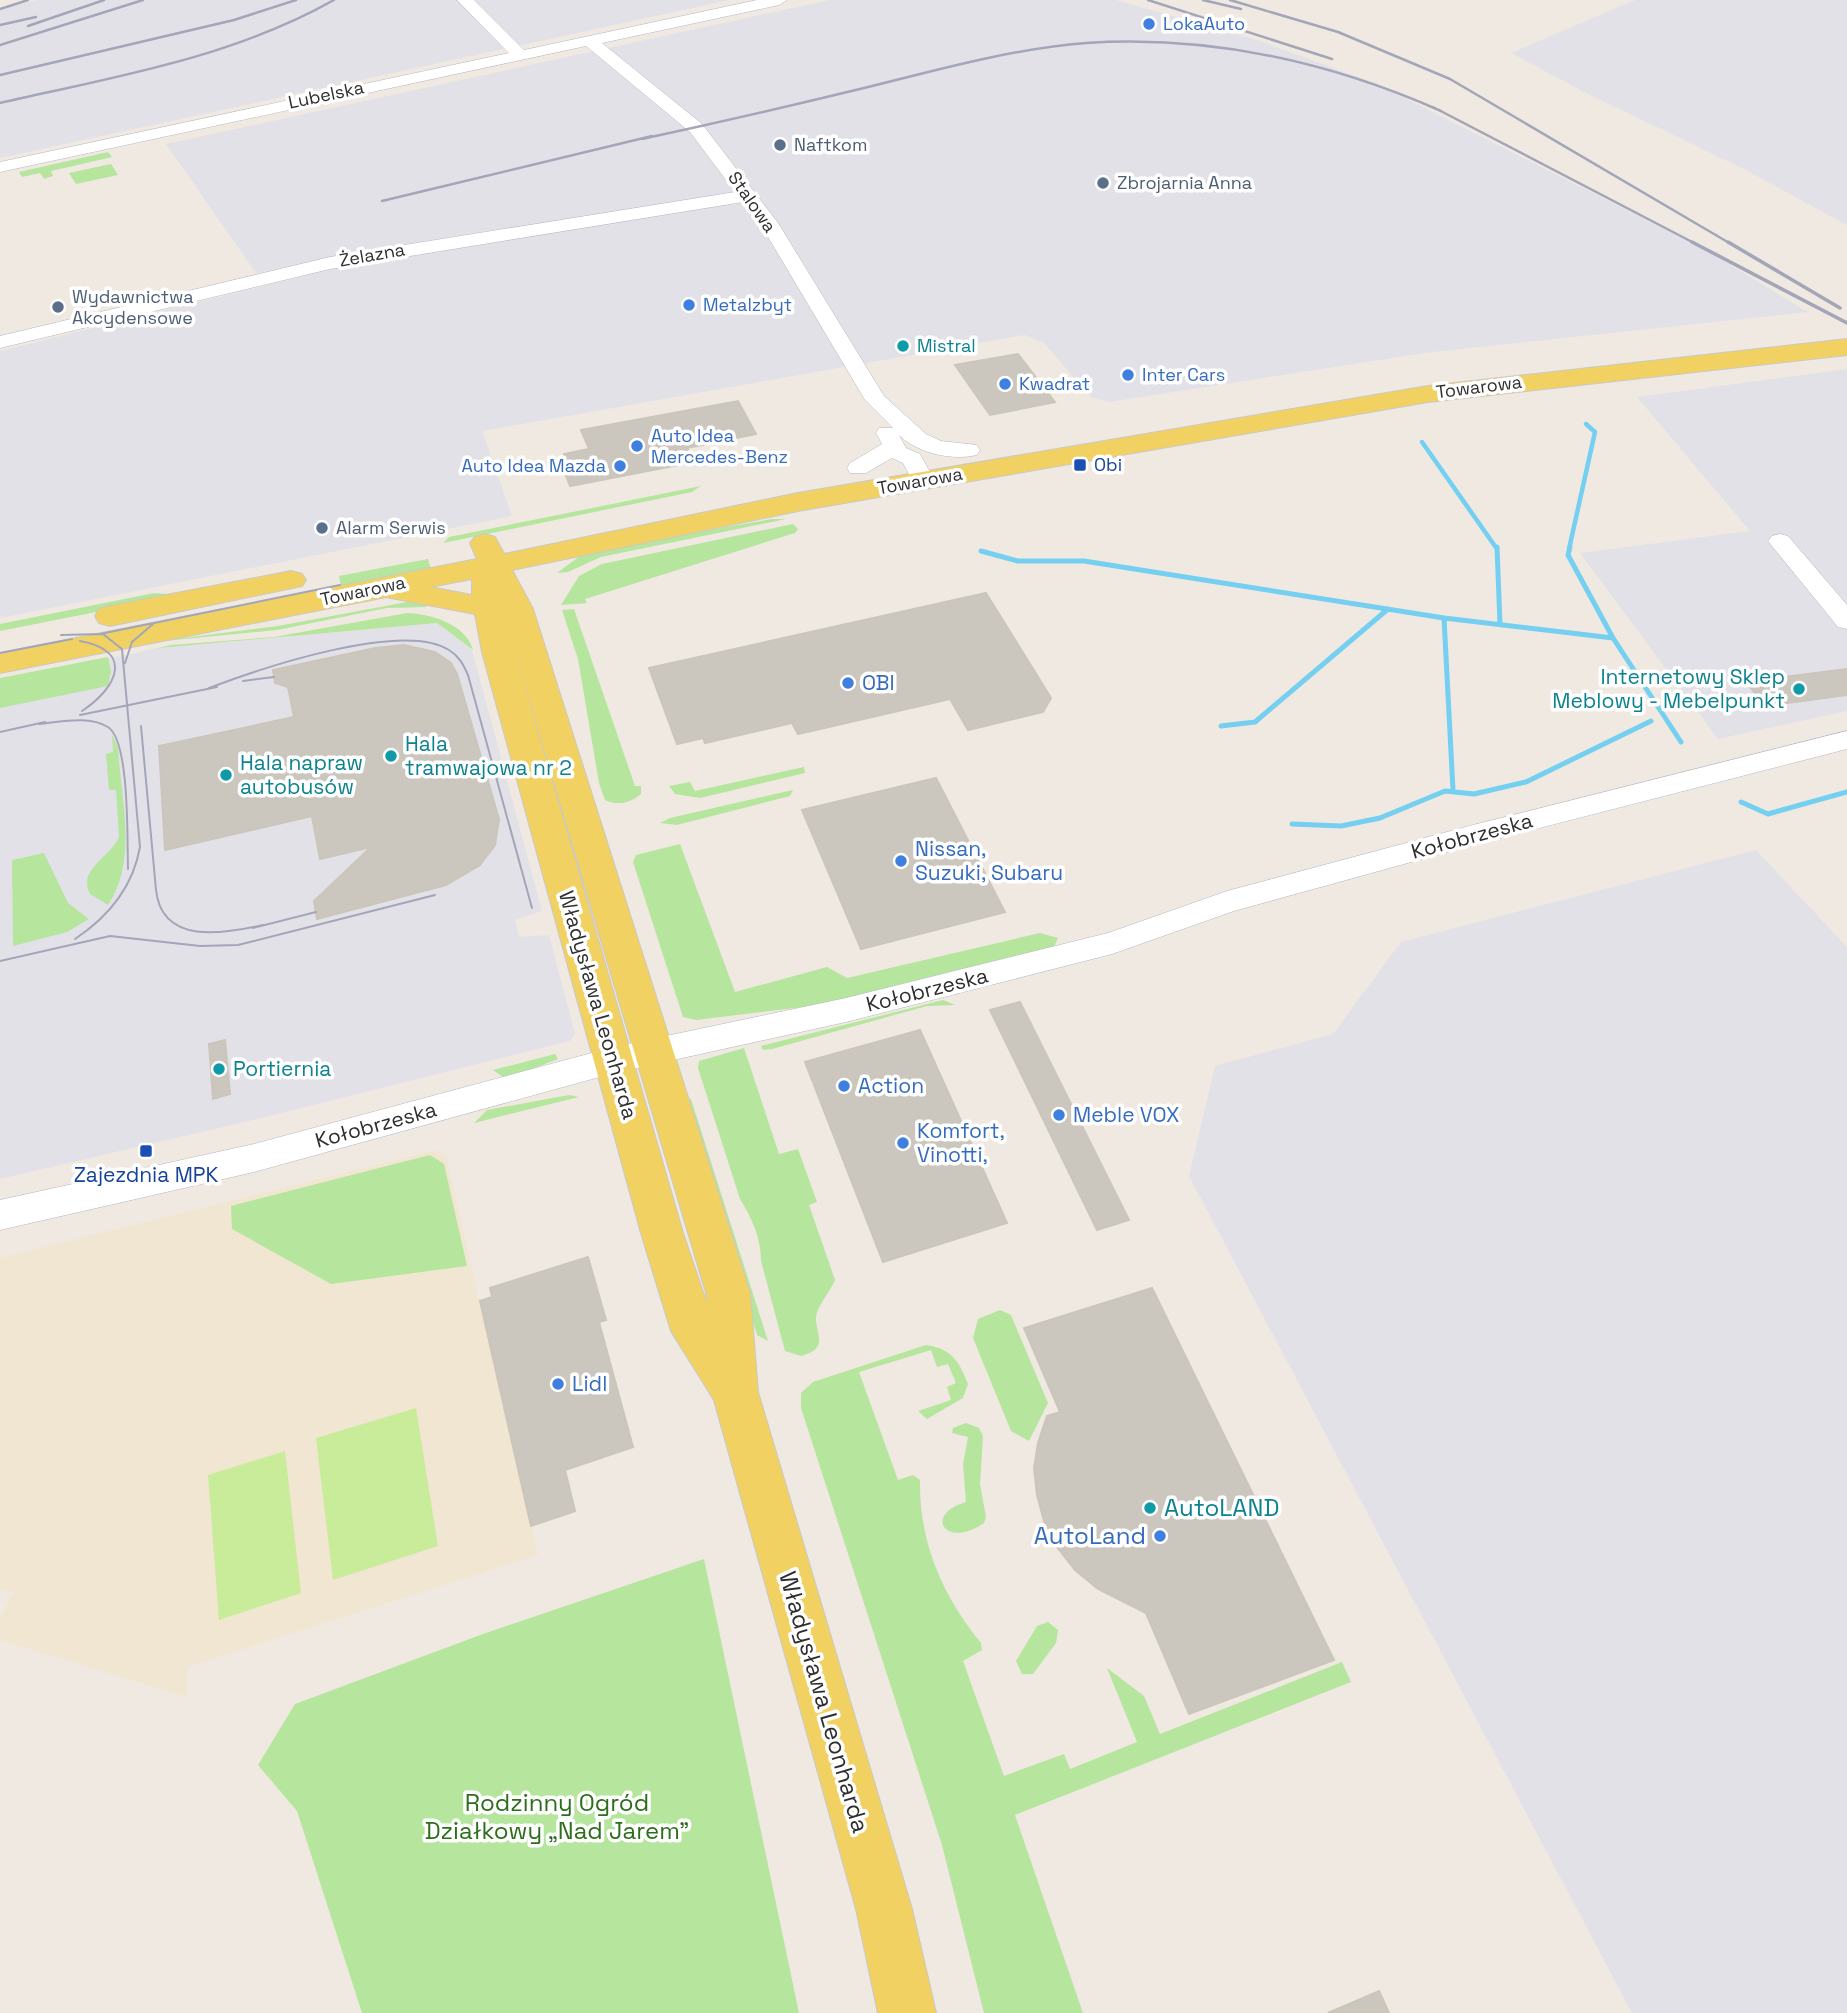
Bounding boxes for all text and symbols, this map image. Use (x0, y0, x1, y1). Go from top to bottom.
place label: LokaAuto (1163, 12, 1245, 35)
marker: LokaAuto (1141, 16, 1157, 32)
street label: Lubelska (286, 75, 366, 114)
place label: Naftkom (794, 133, 867, 156)
marker: Naftkom (772, 137, 788, 153)
street label: Stalowa (723, 167, 782, 237)
place label: Zbrojarnia Anna (1117, 171, 1252, 194)
marker: Zbrojarnia Anna (1095, 175, 1111, 191)
street label: Żelazna (337, 237, 407, 272)
place label: Wydawnictwa Akcydensowe (72, 285, 194, 329)
place label: Metalzbyt (703, 293, 792, 316)
marker: Metalzbyt (681, 297, 697, 313)
marker: Wydawnictwa Akcydensowe (50, 299, 66, 315)
place label: Mistral (917, 334, 976, 357)
marker: Mistral (895, 338, 911, 354)
place label: Inter Cars (1142, 363, 1225, 386)
marker: Inter Cars (1120, 367, 1136, 383)
street label: Towarowa (1435, 370, 1523, 403)
place label: Kwadrat (1019, 372, 1090, 395)
marker: Kwadrat (997, 376, 1013, 392)
place label: Auto Idea Mercedes-Benz (651, 424, 788, 468)
marker: Auto Idea Mercedes-Benz (629, 438, 645, 454)
place label: Obi (1094, 453, 1122, 476)
place label: Auto Idea Mazda (461, 454, 606, 477)
marker: Obi (1072, 457, 1088, 473)
marker: Auto Idea Mazda (612, 458, 628, 474)
street label: Towarowa (875, 462, 964, 499)
place label: Alarm Serwis (336, 516, 446, 539)
marker: Alarm Serwis (314, 520, 330, 536)
street label: Towarowa (318, 570, 408, 611)
place label: Internetowy Sklep Meblowy - Mebelpunkt (1552, 663, 1785, 714)
place label: OBI (862, 669, 895, 696)
marker: OBI (840, 675, 856, 691)
marker: Internetowy Sklep Meblowy - Mebelpunkt (1791, 681, 1807, 697)
place label: Hala tramwajowa nr 2 (405, 730, 572, 781)
marker: Hala tramwajowa nr 2 (383, 748, 399, 764)
place label: Hala napraw autobusów (240, 749, 363, 800)
marker: Hala napraw autobusów (218, 767, 234, 783)
street label: Kołobrzeska (1408, 806, 1536, 865)
place label: Nissan, Suzuki, Subaru (915, 835, 1063, 886)
marker: Nissan, Suzuki, Subaru (893, 853, 909, 869)
street label: Władysława Leonharda (553, 887, 644, 1122)
street label: Kołobrzeska (863, 961, 991, 1018)
place label: Portiernia (233, 1055, 331, 1082)
marker: Portiernia (211, 1061, 227, 1077)
place label: Action (858, 1072, 924, 1099)
marker: Action (836, 1078, 852, 1094)
street label: Kołobrzeska (312, 1095, 440, 1154)
place label: Meble VOX (1073, 1101, 1179, 1128)
marker: Meble VOX (1051, 1107, 1067, 1123)
place label: Komfort, Vinotti, (917, 1117, 1005, 1168)
marker: Komfort, Vinotti, (895, 1135, 911, 1151)
marker: Zajezdnia MPK (138, 1143, 154, 1159)
place label: Zajezdnia MPK (74, 1161, 218, 1188)
place label: Lidl (572, 1370, 607, 1397)
marker: Lidl (550, 1376, 566, 1392)
place label: AutoLAND (1164, 1492, 1279, 1523)
marker: AutoLAND (1142, 1500, 1158, 1516)
place label: AutoLand (1034, 1520, 1146, 1551)
marker: AutoLand (1152, 1528, 1168, 1544)
street label: Władysława Leonharda (772, 1568, 877, 1836)
park label: Rodzinny Ogród Działkowy „Nad Jarem” (425, 1787, 689, 1846)

